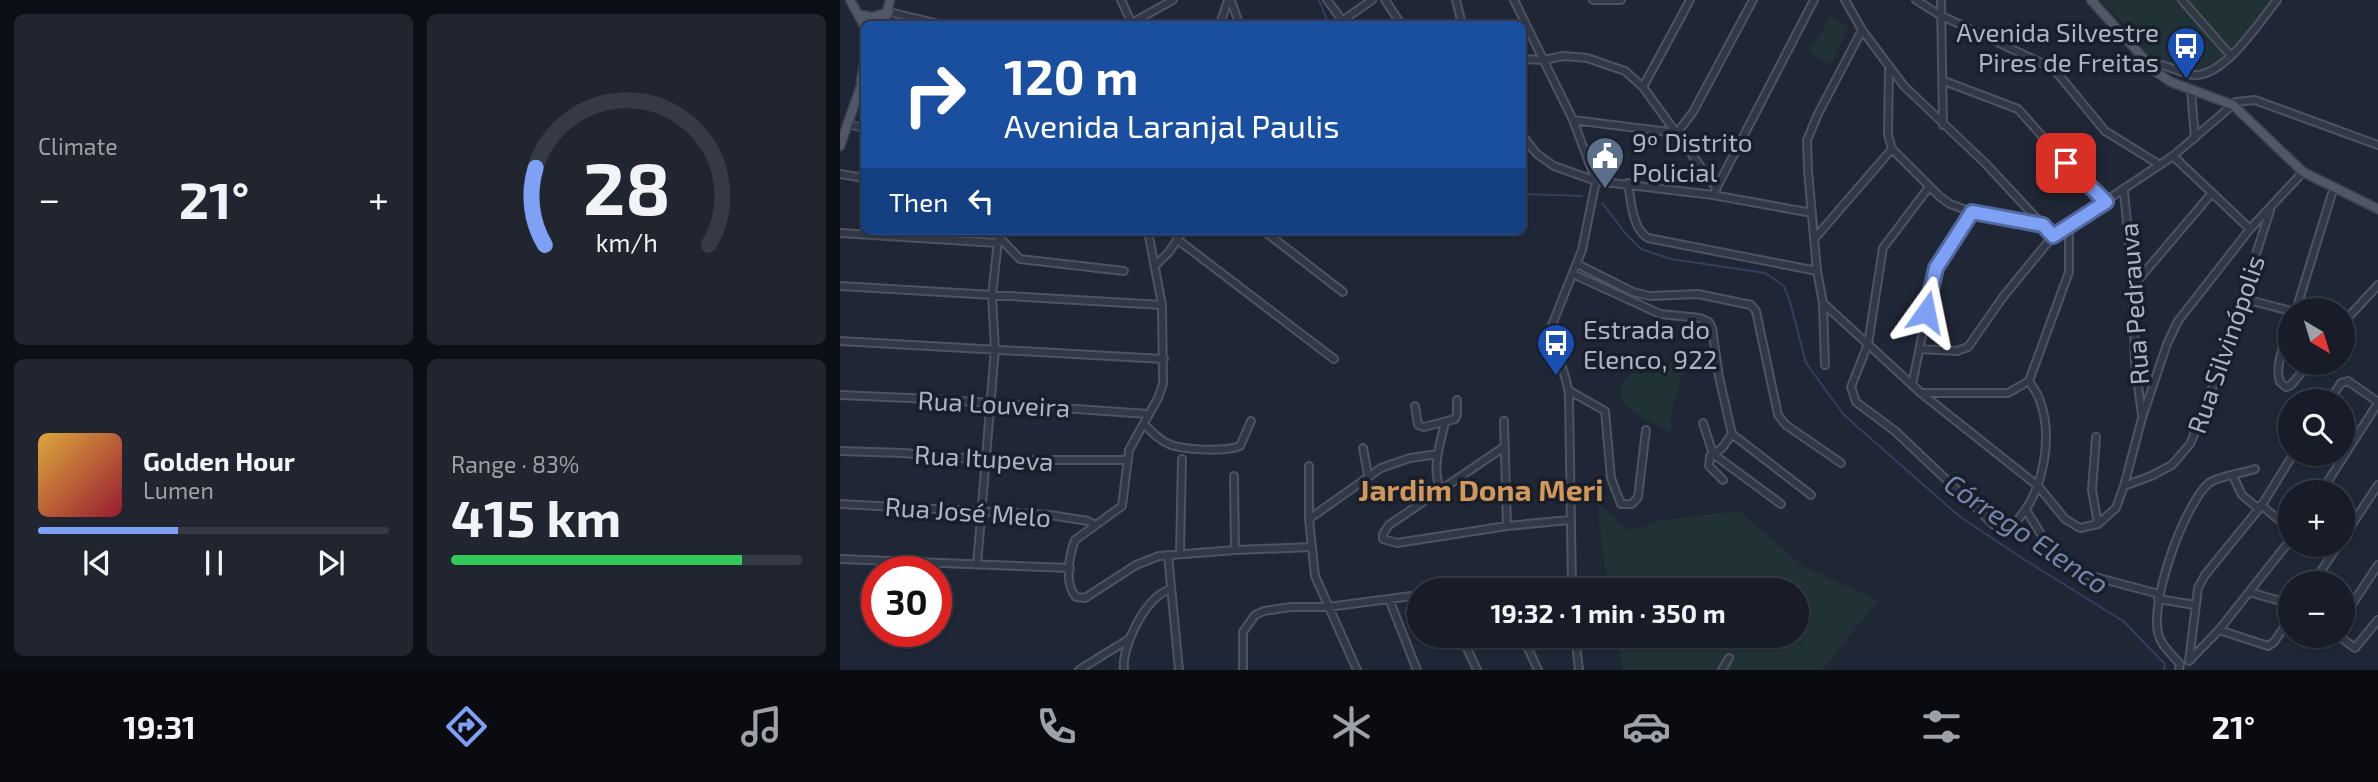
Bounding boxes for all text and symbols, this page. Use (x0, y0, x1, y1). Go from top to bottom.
place label: Avenida Silvestre Pires de Freitas (1956, 16, 2159, 77)
bus stop icon: Avenida Silvestre Pires de Freitas (2165, 25, 2207, 80)
text: 120 m (1004, 46, 1138, 105)
icon: right (889, 49, 980, 140)
text: Avenida Laranjal Paulis (1004, 106, 1339, 144)
place label: 9º Distrito Policial (1632, 126, 1753, 187)
text: Climate (38, 132, 118, 160)
pin (2036, 133, 2096, 193)
public building icon: 9º Distrito Policial (1584, 135, 1626, 190)
text: 28 (583, 143, 670, 231)
icon: arrive (2047, 144, 2085, 182)
text: 21° (179, 167, 249, 229)
text: − (38, 175, 60, 221)
text: + (368, 175, 389, 221)
icon: left (962, 182, 1000, 220)
text: Then (889, 186, 948, 217)
street label: Rua Pedrauva (2112, 222, 2154, 386)
text: km/h (595, 227, 658, 257)
street label: Rua Silvinópolis (2180, 251, 2270, 437)
position arrow (1889, 275, 1963, 349)
north arrow (2278, 298, 2356, 374)
map controls (2278, 298, 2355, 648)
place label: Estrada do Elenco, 922 (1583, 313, 1717, 374)
bus stop icon: Estrada do Elenco, 922 (1535, 322, 1577, 377)
street label: Rua Louveira (917, 384, 1071, 422)
button: search (2278, 389, 2355, 466)
street label: Rua Itupeva (914, 438, 1054, 476)
text: Golden Hour (143, 445, 295, 476)
text: Range · 83% (451, 450, 579, 478)
water label: Córrego Elenco (1938, 466, 2116, 600)
district label: Jardim Dona Meri (1358, 471, 1604, 507)
text: Lumen (143, 476, 214, 504)
button: + (2278, 480, 2355, 557)
text: 415 km (451, 485, 621, 547)
street label: Rua José Melo (884, 490, 1052, 532)
icon: previous (78, 544, 116, 582)
icon: pause (195, 544, 233, 582)
icon: next (312, 544, 350, 582)
speed limit sign: 30 (861, 556, 952, 647)
button: − (2278, 571, 2355, 648)
text: 19:32 · 1 min · 350 m (1490, 597, 1726, 628)
icon: directions (442, 702, 491, 751)
icon: music (737, 702, 786, 751)
icon: phone (1032, 702, 1081, 751)
icon: climate (1327, 702, 1376, 751)
icon: car (1622, 702, 1671, 751)
icon: filters (1917, 702, 1966, 751)
text: 19:31 (123, 707, 196, 745)
text: 21° (2212, 707, 2255, 745)

